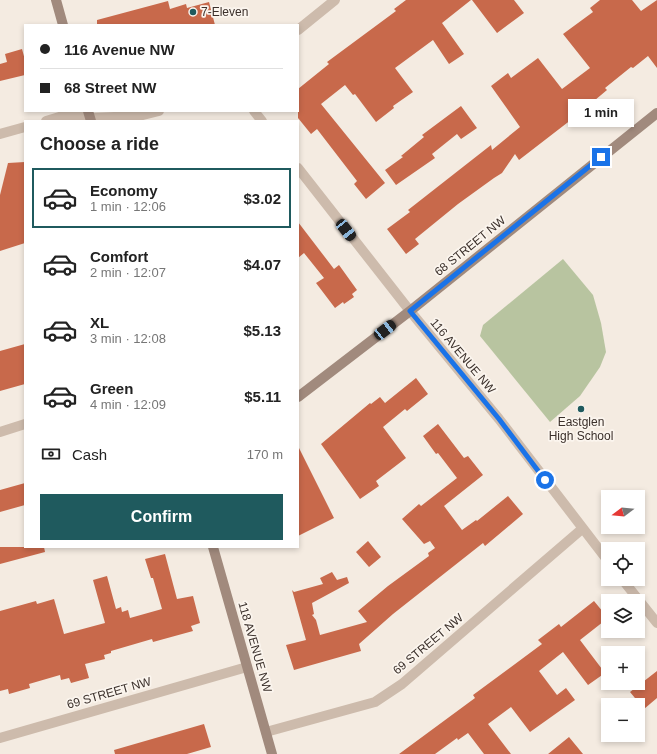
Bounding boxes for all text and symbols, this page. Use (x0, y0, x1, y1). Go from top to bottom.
place label: 7-Eleven (201, 5, 248, 19)
marker: 7-Eleven (188, 7, 198, 17)
text: 116 Avenue NW (64, 41, 175, 58)
text: 68 Street NW (64, 79, 157, 96)
callout: 1 min (568, 99, 634, 127)
text: 1 min (584, 105, 618, 120)
text: Choose a ride (40, 134, 159, 154)
route end (592, 148, 610, 166)
icon: car (42, 180, 78, 216)
text: Economy (90, 182, 158, 199)
text: $3.02 (243, 190, 281, 207)
text: 1 min · 12:06 (90, 199, 166, 214)
street label: 68 STREET NW (432, 213, 509, 279)
car (334, 217, 358, 243)
icon: car (42, 246, 78, 282)
text: Comfort (90, 248, 148, 265)
text: $4.07 (243, 256, 281, 273)
text: 2 min · 12:07 (90, 265, 166, 280)
icon: car (42, 312, 78, 348)
text: XL (90, 314, 109, 331)
street label: 116 AVENUE NW (428, 316, 499, 397)
car (372, 318, 398, 342)
text: $5.13 (243, 322, 281, 339)
text: 3 min · 12:08 (90, 331, 166, 346)
icon: car (42, 378, 78, 414)
text: Green (90, 380, 133, 397)
text: $5.11 (244, 388, 281, 405)
text: 4 min · 12:09 (90, 397, 166, 412)
marker: Eastglen High School (576, 404, 586, 414)
place label: Eastglen High School (549, 415, 613, 443)
icon: cash (40, 443, 62, 465)
text: Cash (72, 446, 107, 463)
text: 170 m (247, 447, 283, 462)
route start (536, 471, 554, 489)
north arrow (601, 490, 645, 534)
map controls (601, 490, 645, 742)
button: Confirm (40, 494, 283, 540)
button: locate (601, 542, 645, 586)
button: layers (601, 594, 645, 638)
street label: 118 AVENUE NW (235, 600, 275, 695)
street label: 69 STREET NW (390, 610, 466, 677)
button: + (601, 646, 645, 690)
street label: 69 STREET NW (65, 674, 153, 712)
button: − (601, 698, 645, 742)

